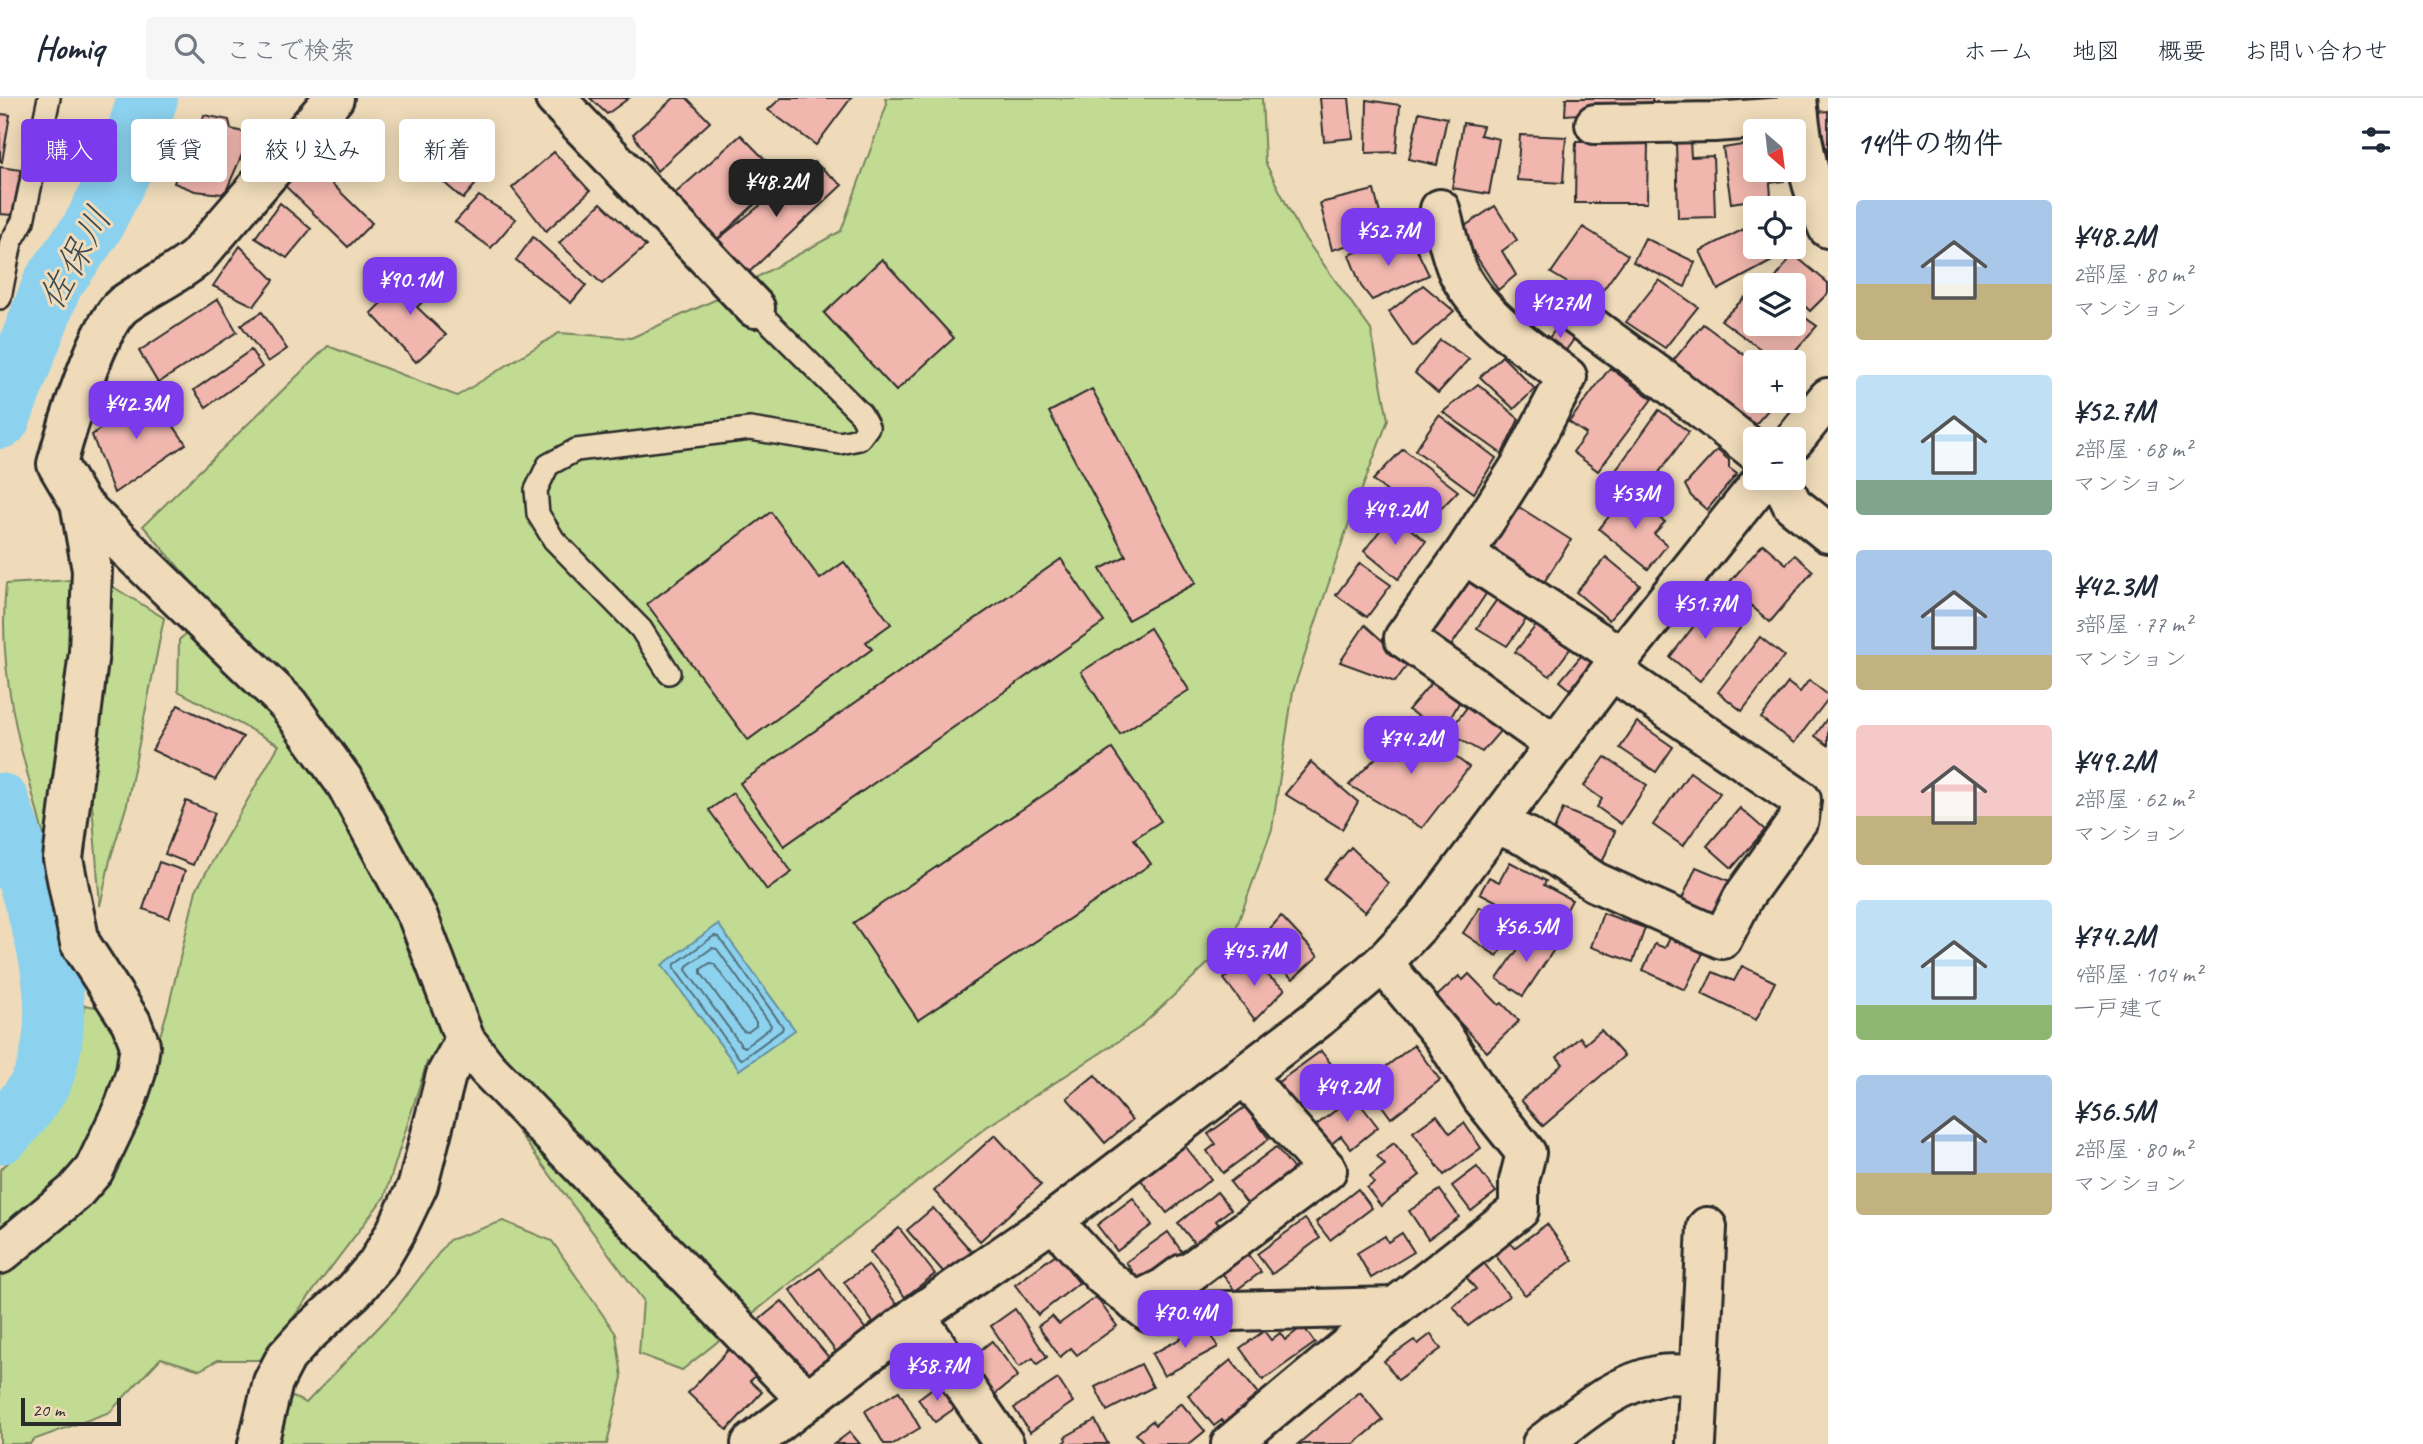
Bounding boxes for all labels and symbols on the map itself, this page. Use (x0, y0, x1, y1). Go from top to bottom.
north arrow (1743, 119, 1806, 182)
pin: ¥48.2M (719, 159, 833, 219)
water label: 佐保川 (27, 198, 122, 318)
pin: ¥52.7M (1331, 208, 1445, 268)
pin: ¥90.1M (353, 258, 467, 317)
pin: ¥127M (1511, 280, 1609, 340)
pin: ¥42.3M (79, 382, 193, 441)
pin: ¥53M (1594, 472, 1676, 531)
pin: ¥49.2M (1338, 488, 1452, 547)
pin: ¥51.7M (1648, 582, 1762, 641)
pin: ¥74.2M (1354, 716, 1468, 776)
pin: ¥56.5M (1469, 904, 1583, 964)
pin: ¥45.7M (1197, 928, 1311, 988)
pin: ¥49.2M (1290, 1065, 1404, 1124)
pin: ¥70.4M (1128, 1290, 1242, 1350)
pin: ¥58.7M (880, 1344, 994, 1403)
scale bar (21, 1395, 121, 1427)

